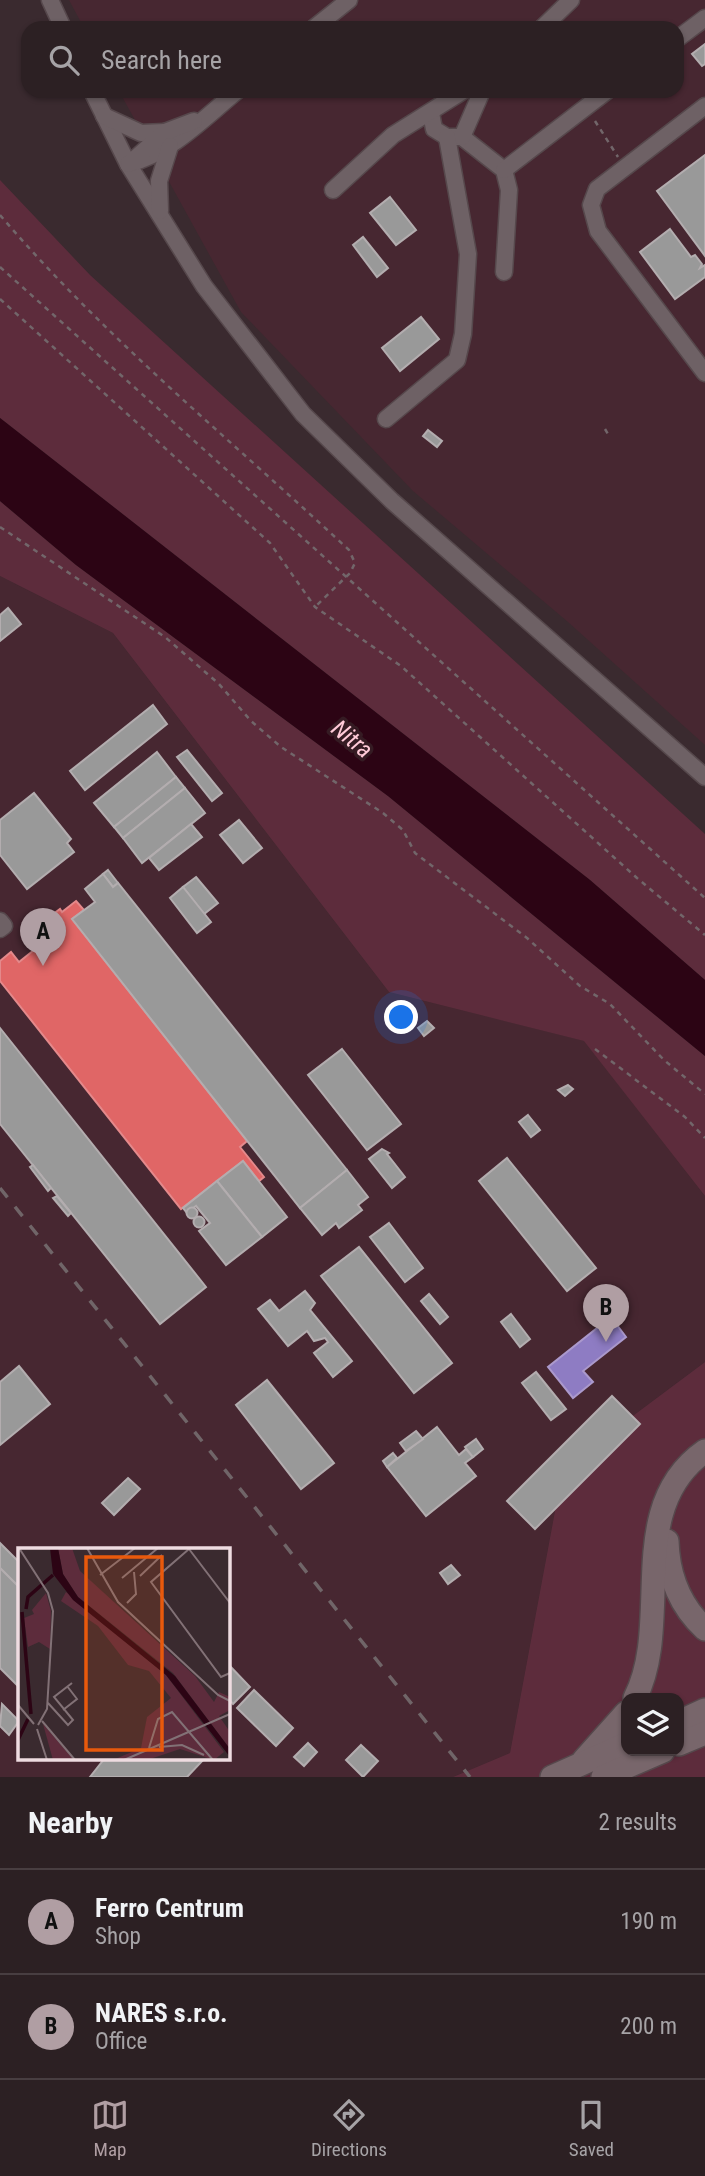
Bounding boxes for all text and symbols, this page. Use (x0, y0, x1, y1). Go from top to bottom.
search box (21, 21, 684, 98)
icon: search (45, 41, 83, 79)
text: Search here (101, 45, 222, 75)
water label: Nitra (326, 714, 378, 764)
pin: A (20, 908, 66, 966)
your location (384, 1000, 418, 1034)
pin: B (583, 1284, 629, 1342)
inset map (18, 1548, 229, 1759)
map controls (621, 1693, 684, 1756)
button: layers (621, 1693, 684, 1756)
text: Nearby (28, 1805, 113, 1840)
text: 2 results (599, 1809, 677, 1836)
text: Ferro Centrum (95, 1893, 244, 1923)
text: A (44, 1908, 58, 1935)
text: 190 m (620, 1908, 677, 1935)
text: Shop (95, 1923, 141, 1950)
text: NARES s.r.o. (95, 1998, 228, 2028)
text: B (45, 2013, 57, 2040)
text: 200 m (620, 2013, 677, 2040)
text: Office (95, 2028, 147, 2055)
tab: Map (91, 2096, 129, 2161)
tab: Directions (311, 2096, 387, 2161)
tab: Saved (569, 2096, 614, 2161)

